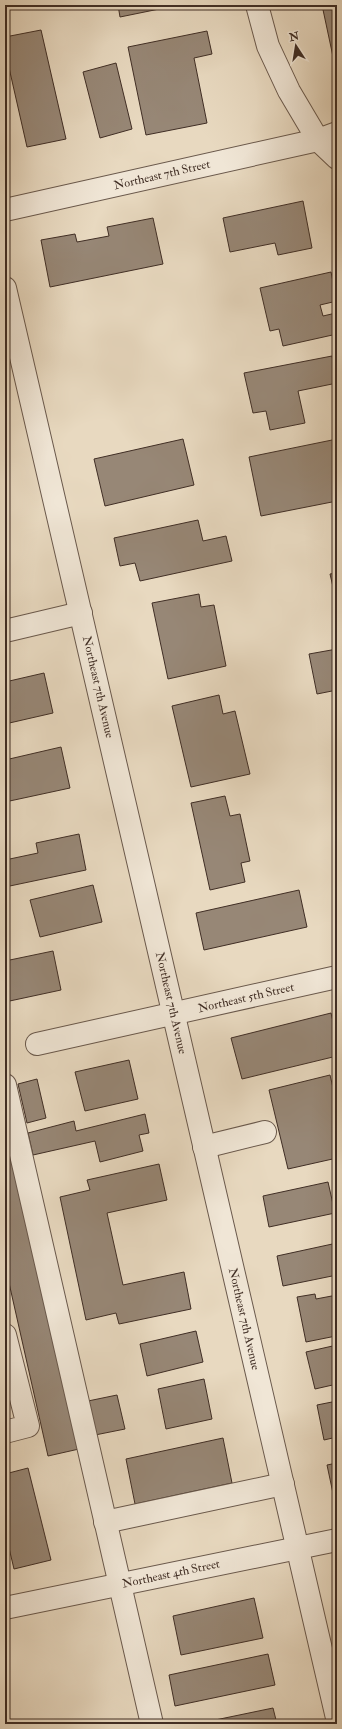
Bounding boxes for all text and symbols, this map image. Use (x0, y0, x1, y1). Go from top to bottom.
north arrow (276, 26, 316, 66)
text: N (287, 29, 301, 44)
street label: Northeast 7th Street (112, 157, 212, 193)
street label: Northeast 7th Avenue (79, 634, 117, 740)
street label: Northeast 7th Avenue (152, 950, 190, 1056)
street label: Northeast 5th Street (196, 980, 296, 1016)
street label: Northeast 7th Avenue (225, 1266, 263, 1372)
street label: Northeast 4th Street (121, 1556, 221, 1592)

